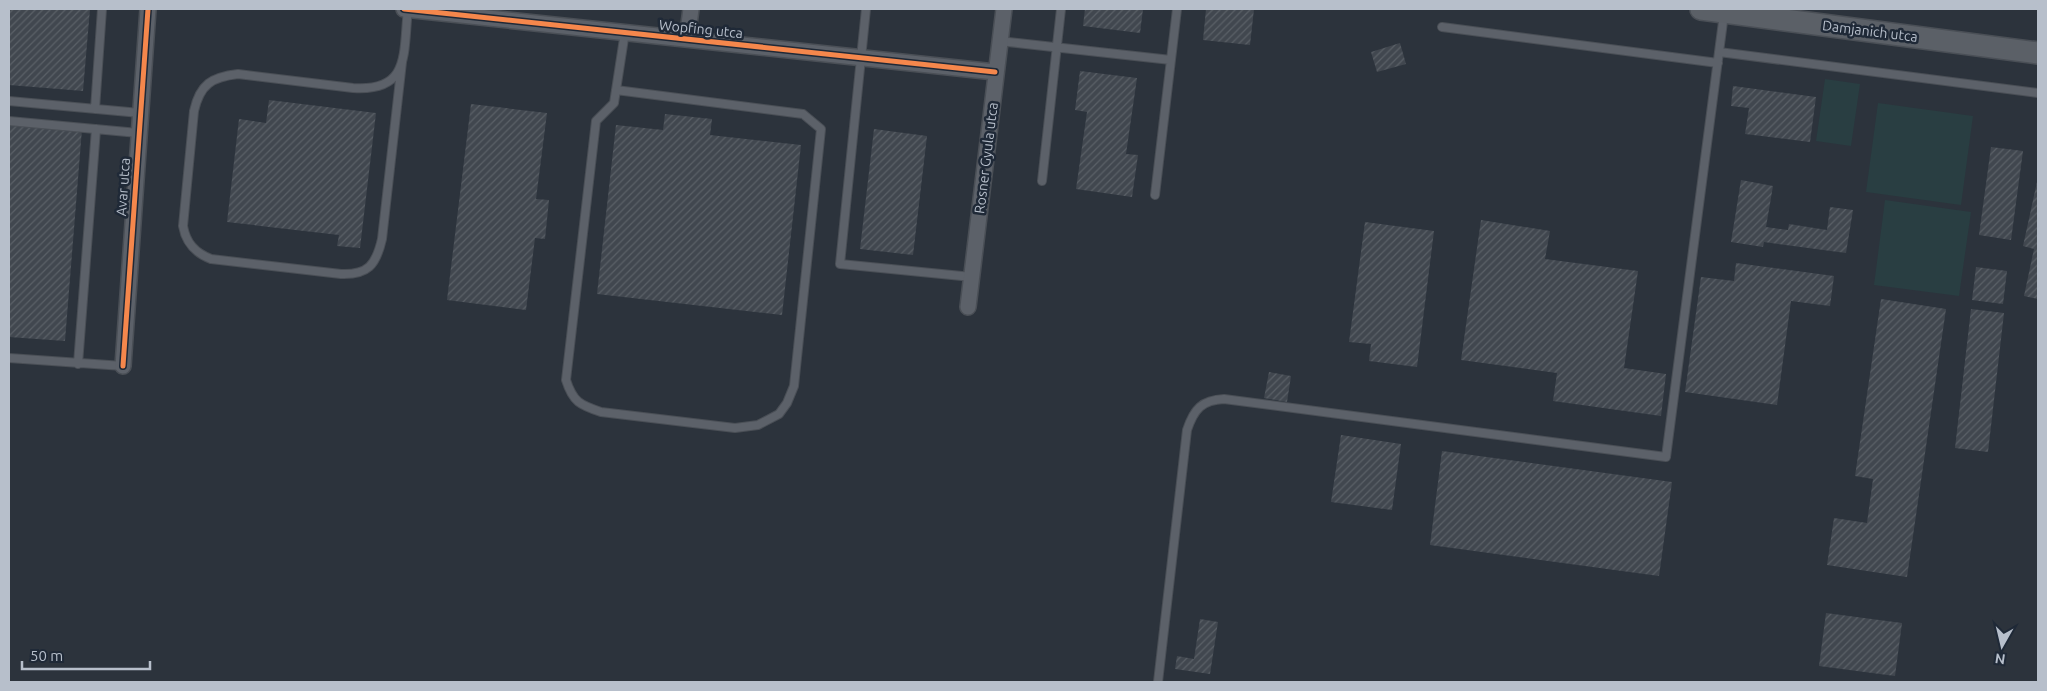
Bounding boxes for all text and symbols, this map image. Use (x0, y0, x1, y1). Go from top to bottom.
street label: Wopfing utca (658, 17, 744, 41)
street label: Damjanich utca (1821, 17, 1919, 45)
street label: Rosner Gyula utca (971, 101, 1001, 215)
street label: Avar utca (113, 157, 133, 217)
north arrow (1977, 621, 2027, 671)
scale bar (22, 638, 150, 670)
text: 50 m (30, 647, 63, 664)
text: N (1994, 650, 2006, 668)

